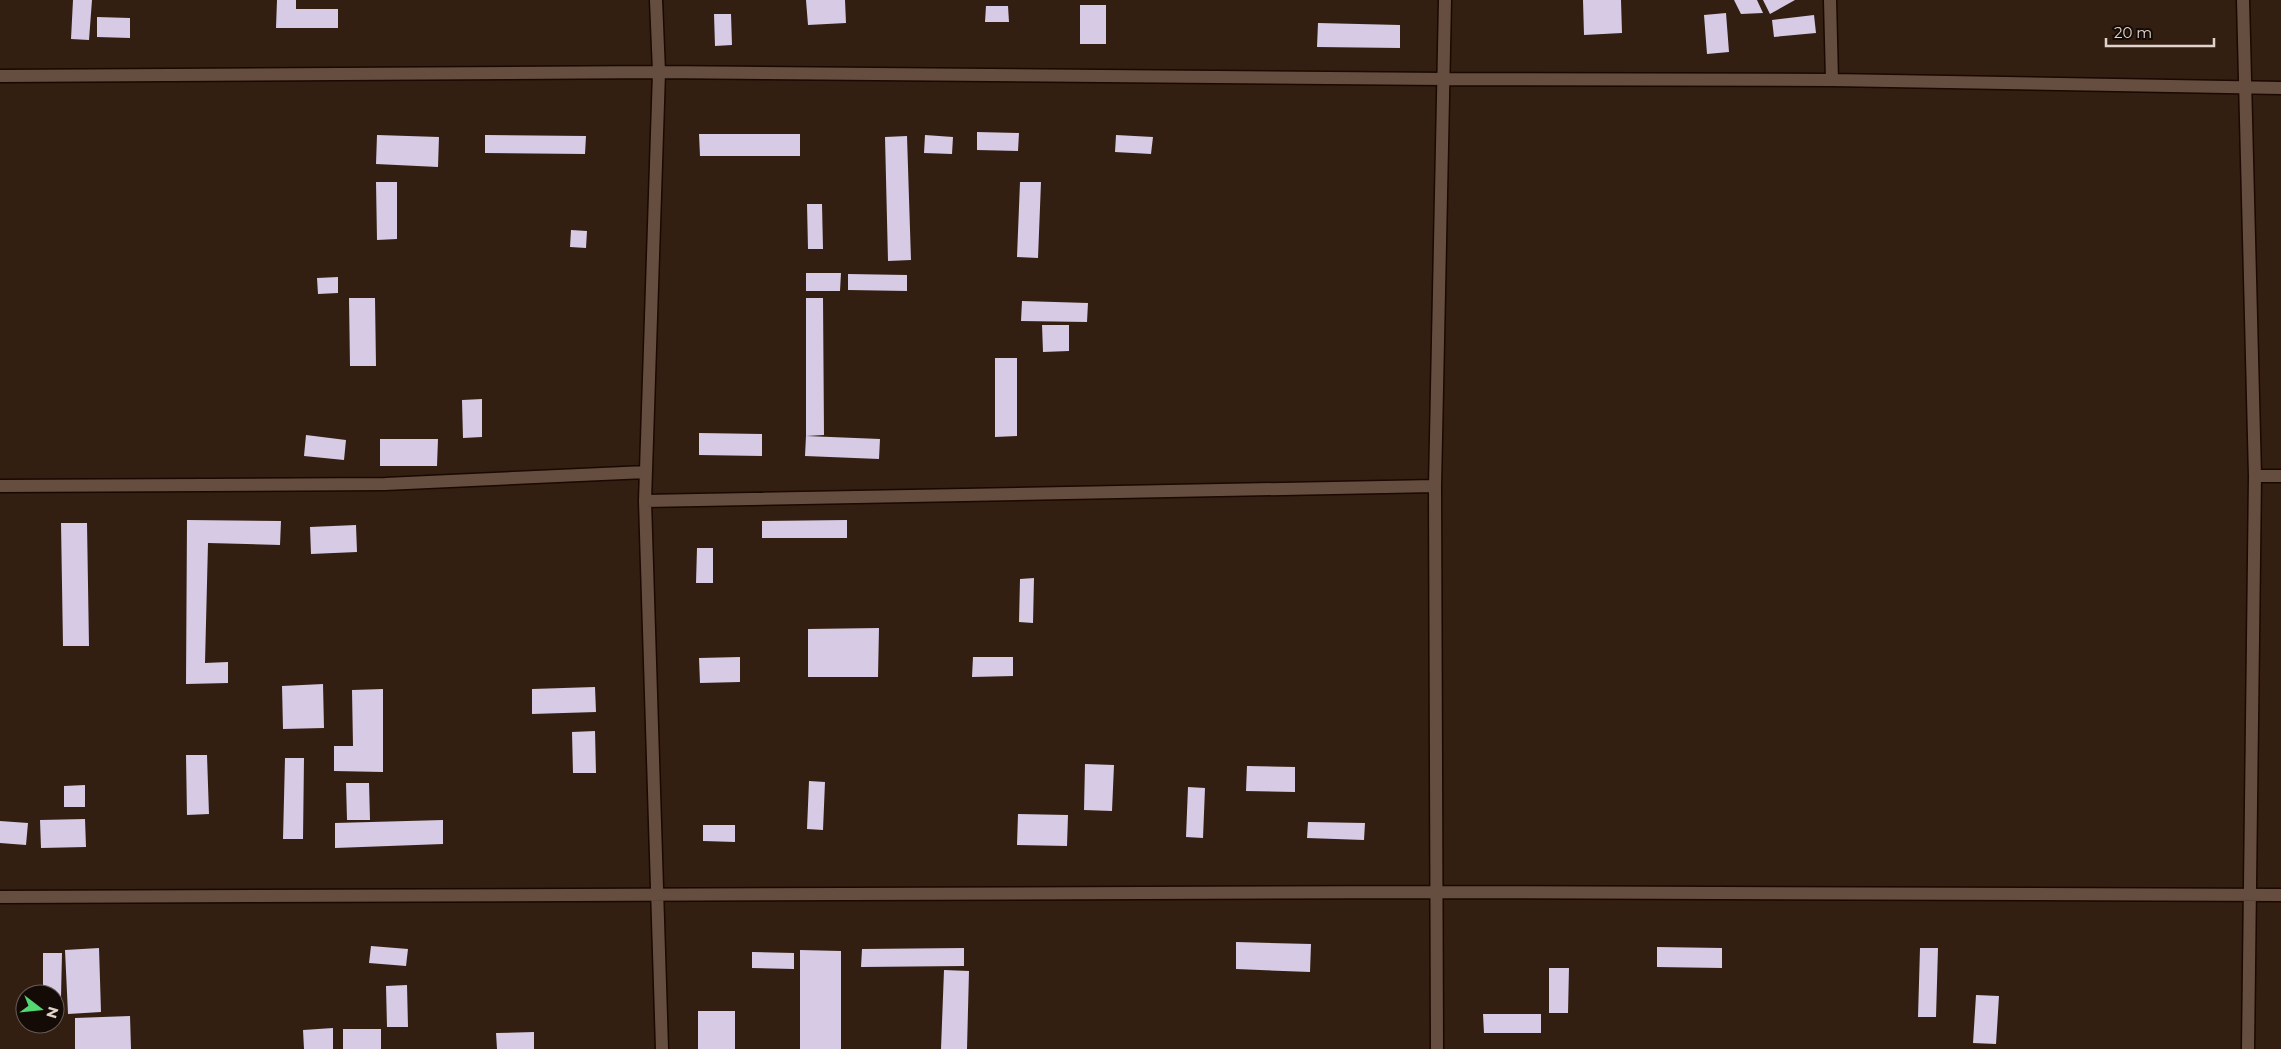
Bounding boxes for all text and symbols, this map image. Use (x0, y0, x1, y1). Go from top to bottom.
scale bar (2106, 15, 2214, 47)
text: 20 m (2114, 23, 2152, 42)
north arrow (15, 984, 65, 1034)
text: N (42, 1005, 63, 1021)

